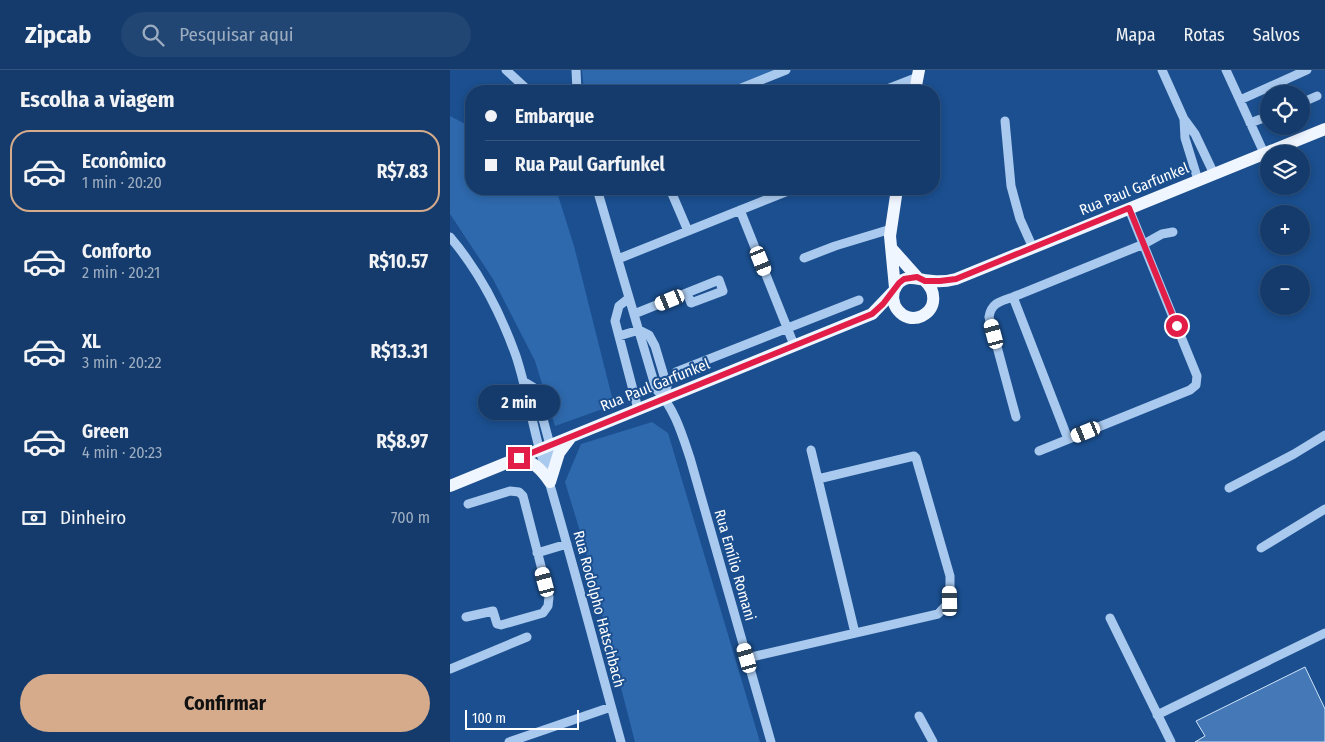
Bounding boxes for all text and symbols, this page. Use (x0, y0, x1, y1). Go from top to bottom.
search box (121, 12, 471, 57)
text: Zipcab (25, 21, 91, 49)
icon: search (139, 21, 167, 49)
text: Pesquisar aqui (179, 23, 294, 46)
text: Mapa (1116, 24, 1156, 46)
text: Rotas (1184, 24, 1225, 46)
text: Salvos (1253, 24, 1300, 46)
map controls (1260, 85, 1310, 315)
button: locate (1260, 85, 1310, 135)
text: Escolha a viagem (20, 86, 175, 113)
text: Embarque (515, 105, 594, 128)
button: layers (1260, 145, 1310, 195)
icon: car (22, 149, 67, 194)
text: Econômico (82, 150, 166, 173)
text: Rua Paul Garfunkel (515, 153, 665, 176)
street label: Rua Paul Garfunkel (1077, 159, 1191, 219)
text: R$7.83 (377, 160, 428, 183)
text: 1 min · 20:20 (82, 173, 162, 192)
button: + (1260, 205, 1310, 255)
icon: car (22, 239, 67, 284)
text: Conforto (82, 240, 151, 263)
car (748, 244, 773, 278)
text: R$10.57 (369, 250, 428, 273)
text: 2 min · 20:21 (82, 263, 160, 282)
button: − (1260, 265, 1310, 315)
car (653, 287, 686, 313)
route start (1166, 315, 1188, 337)
car (982, 318, 1005, 350)
icon: car (22, 329, 67, 374)
text: XL (82, 330, 101, 353)
text: R$13.31 (370, 340, 428, 363)
text: 3 min · 20:22 (82, 353, 162, 372)
street label: Rua Paul Garfunkel (598, 355, 712, 415)
callout: 2 min (478, 386, 560, 420)
text: 2 min (501, 393, 537, 412)
icon: car (22, 419, 67, 464)
car (1069, 419, 1102, 445)
text: Green (82, 420, 129, 443)
text: R$8.97 (376, 430, 428, 453)
text: 4 min · 20:23 (82, 443, 162, 462)
route end (508, 447, 530, 469)
icon: cash (20, 504, 48, 532)
text: Dinheiro (60, 506, 126, 529)
street label: Rua Emílio Romani (711, 507, 759, 623)
text: 700 m (391, 508, 430, 527)
street label: Rua Rodolpho Hatschbach (569, 529, 629, 689)
car (533, 566, 556, 598)
car (942, 586, 957, 616)
car (735, 642, 758, 674)
button: Confirmar (20, 674, 430, 732)
scale bar (465, 707, 579, 730)
text: 100 m (472, 710, 506, 727)

